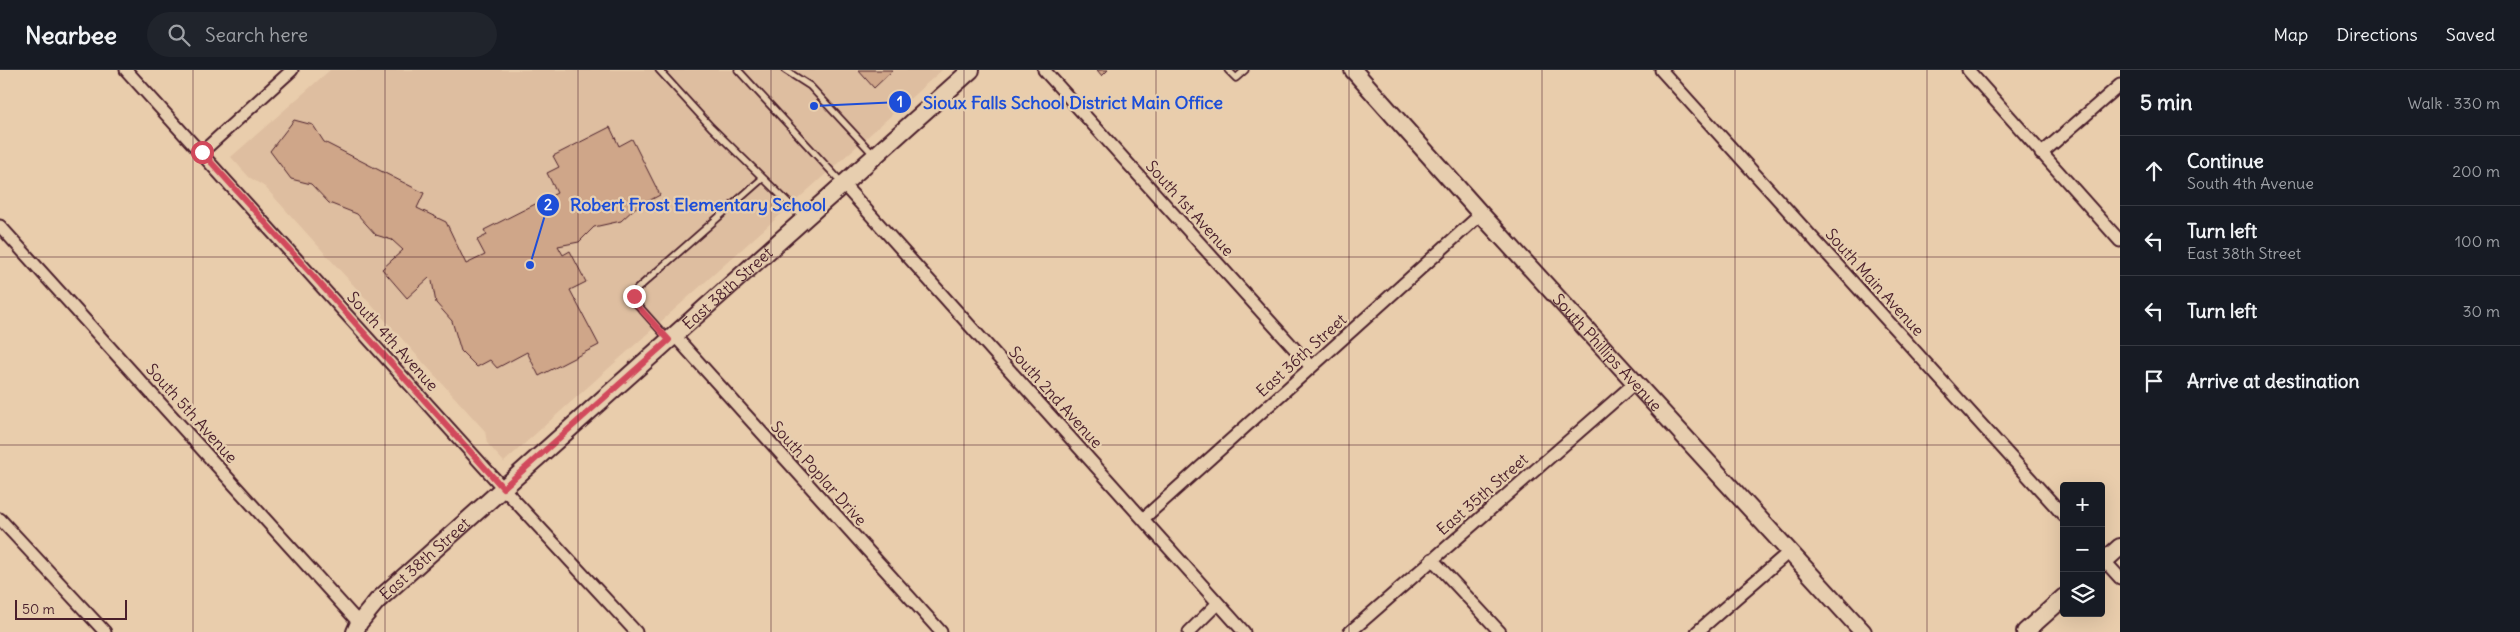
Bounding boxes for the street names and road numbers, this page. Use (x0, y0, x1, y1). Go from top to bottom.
street label: South 1st Avenue (1142, 156, 1238, 260)
street label: South Main Avenue (1821, 224, 1929, 340)
street label: East 38th Street (678, 242, 777, 333)
street label: South 4th Avenue (343, 287, 443, 395)
street label: South Phillips Avenue (1548, 289, 1666, 415)
street label: East 36th Street (1252, 309, 1351, 401)
street label: South 2nd Avenue (1005, 342, 1107, 452)
street label: South 5th Avenue (142, 359, 242, 467)
street label: South Poplar Drive (767, 417, 871, 529)
street label: East 35th Street (1432, 449, 1532, 539)
street label: East 38th Street (375, 513, 474, 604)

